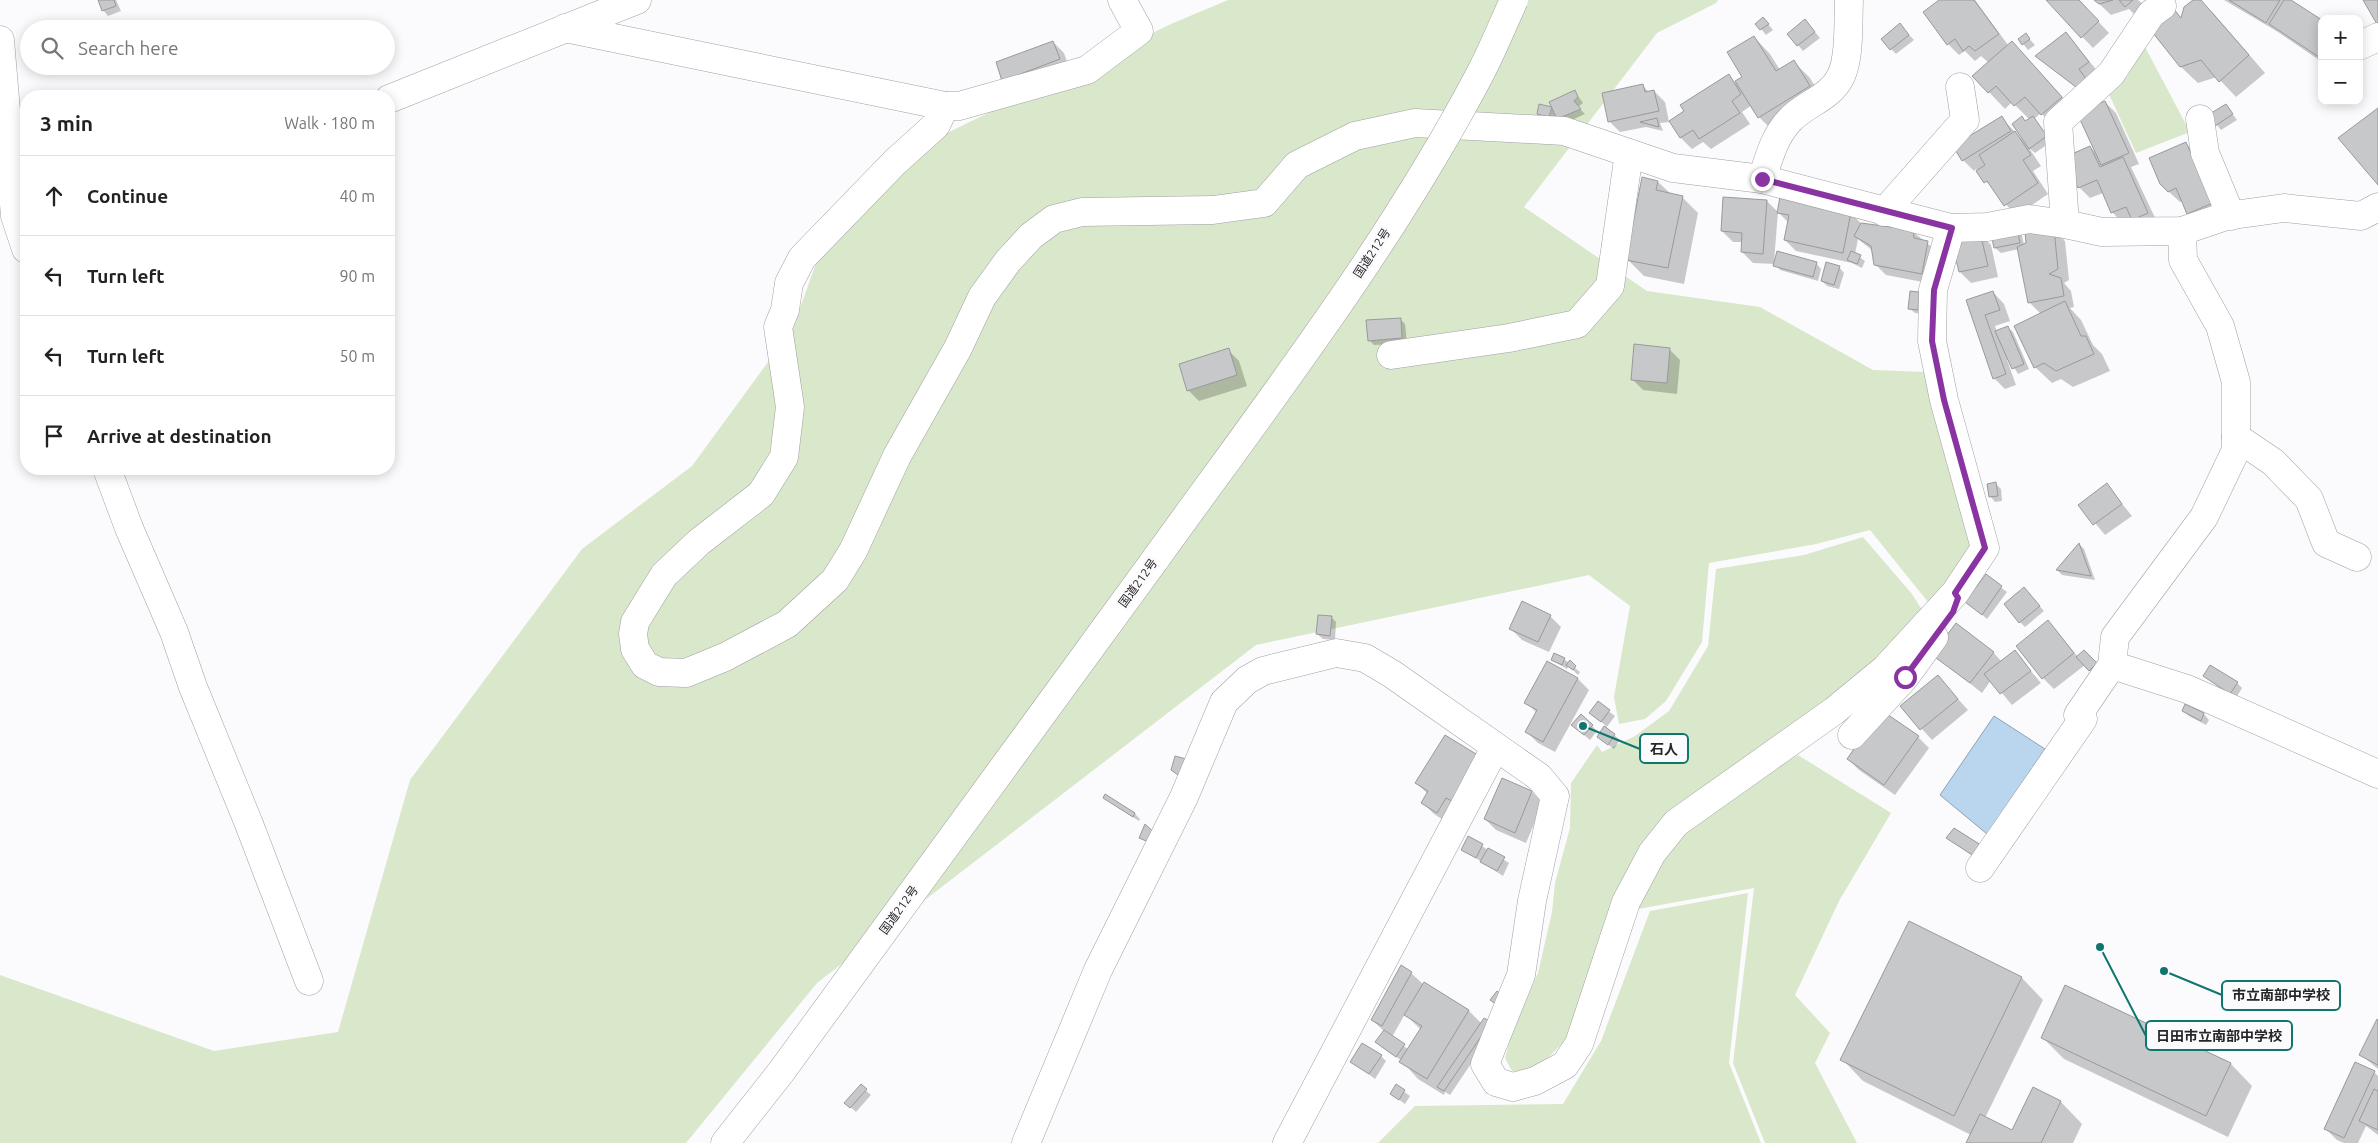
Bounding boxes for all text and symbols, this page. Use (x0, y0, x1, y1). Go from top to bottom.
map controls (2318, 15, 2363, 105)
button: + (2318, 15, 2363, 60)
search box (20, 20, 395, 75)
icon: search (38, 34, 66, 62)
text: Search here (78, 37, 178, 59)
button: − (2318, 60, 2363, 105)
text: 3 min (40, 111, 93, 135)
text: Walk · 180 m (284, 114, 375, 132)
route end (1751, 168, 1774, 191)
icon: ahead (40, 182, 68, 210)
text: Continue (87, 185, 168, 207)
text: 40 m (339, 187, 375, 205)
street label: 国道212号 (1351, 226, 1392, 280)
icon: left (40, 262, 68, 290)
text: Turn left (87, 265, 165, 287)
text: 90 m (339, 267, 375, 285)
icon: left (40, 342, 68, 370)
text: Turn left (87, 345, 165, 367)
text: 50 m (339, 347, 375, 365)
icon: arrive (40, 422, 68, 450)
text: Arrive at destination (87, 425, 272, 447)
street label: 国道212号 (1116, 556, 1159, 609)
route start (1894, 666, 1917, 689)
callout: 石人 (1640, 734, 1688, 763)
text: 石人 (1650, 741, 1678, 757)
street label: 国道212号 (877, 883, 920, 936)
callout: 市立南部中学校 (2222, 981, 2340, 1010)
text: 市立南部中学校 (2232, 987, 2330, 1003)
callout: 日田市立南部中学校 (2146, 1021, 2292, 1050)
text: 日田市立南部中学校 (2156, 1028, 2282, 1044)

